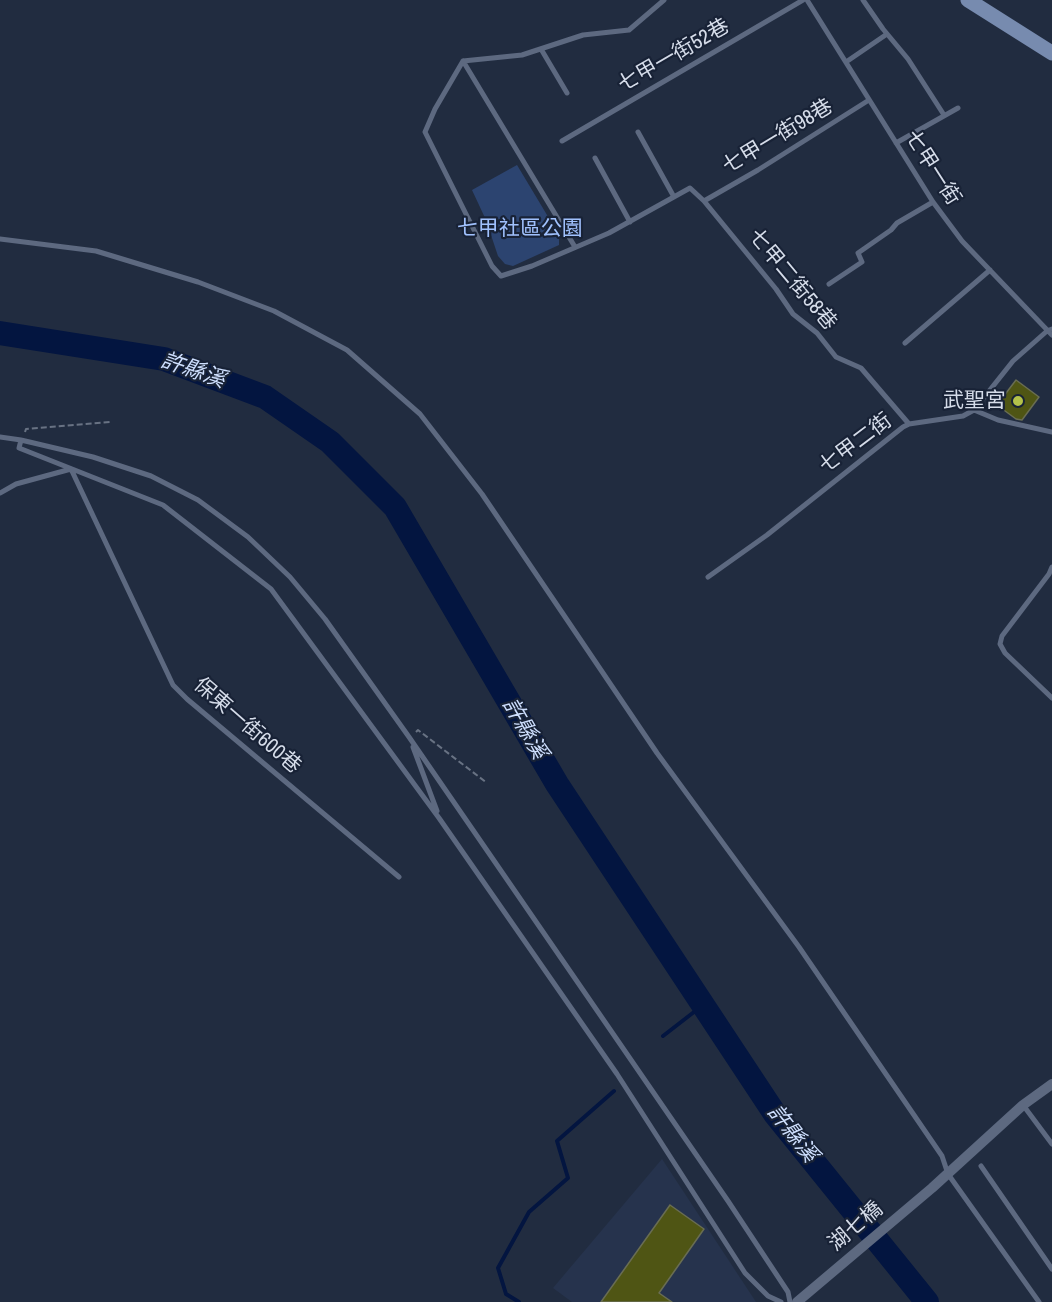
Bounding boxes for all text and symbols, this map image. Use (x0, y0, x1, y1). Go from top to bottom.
street label: 七甲一街52巷 (614, 14, 734, 98)
street label: 七甲一街98巷 (718, 94, 838, 180)
street label: 七甲一街 (899, 126, 965, 210)
park label: 七甲社區公園 (457, 216, 583, 242)
street label: 七甲二街58巷 (742, 224, 842, 336)
water label: 許縣溪 (158, 348, 228, 394)
place label: 武聖宮 (943, 388, 1006, 414)
marker: 武聖宮 (1011, 394, 1025, 408)
street label: 七甲二街 (815, 409, 897, 479)
street label: 保東一街600巷 (188, 673, 306, 779)
water label: 許縣溪 (496, 694, 552, 764)
water label: 許縣溪 (761, 1100, 823, 1168)
street label: 湖七橋 (824, 1197, 888, 1257)

